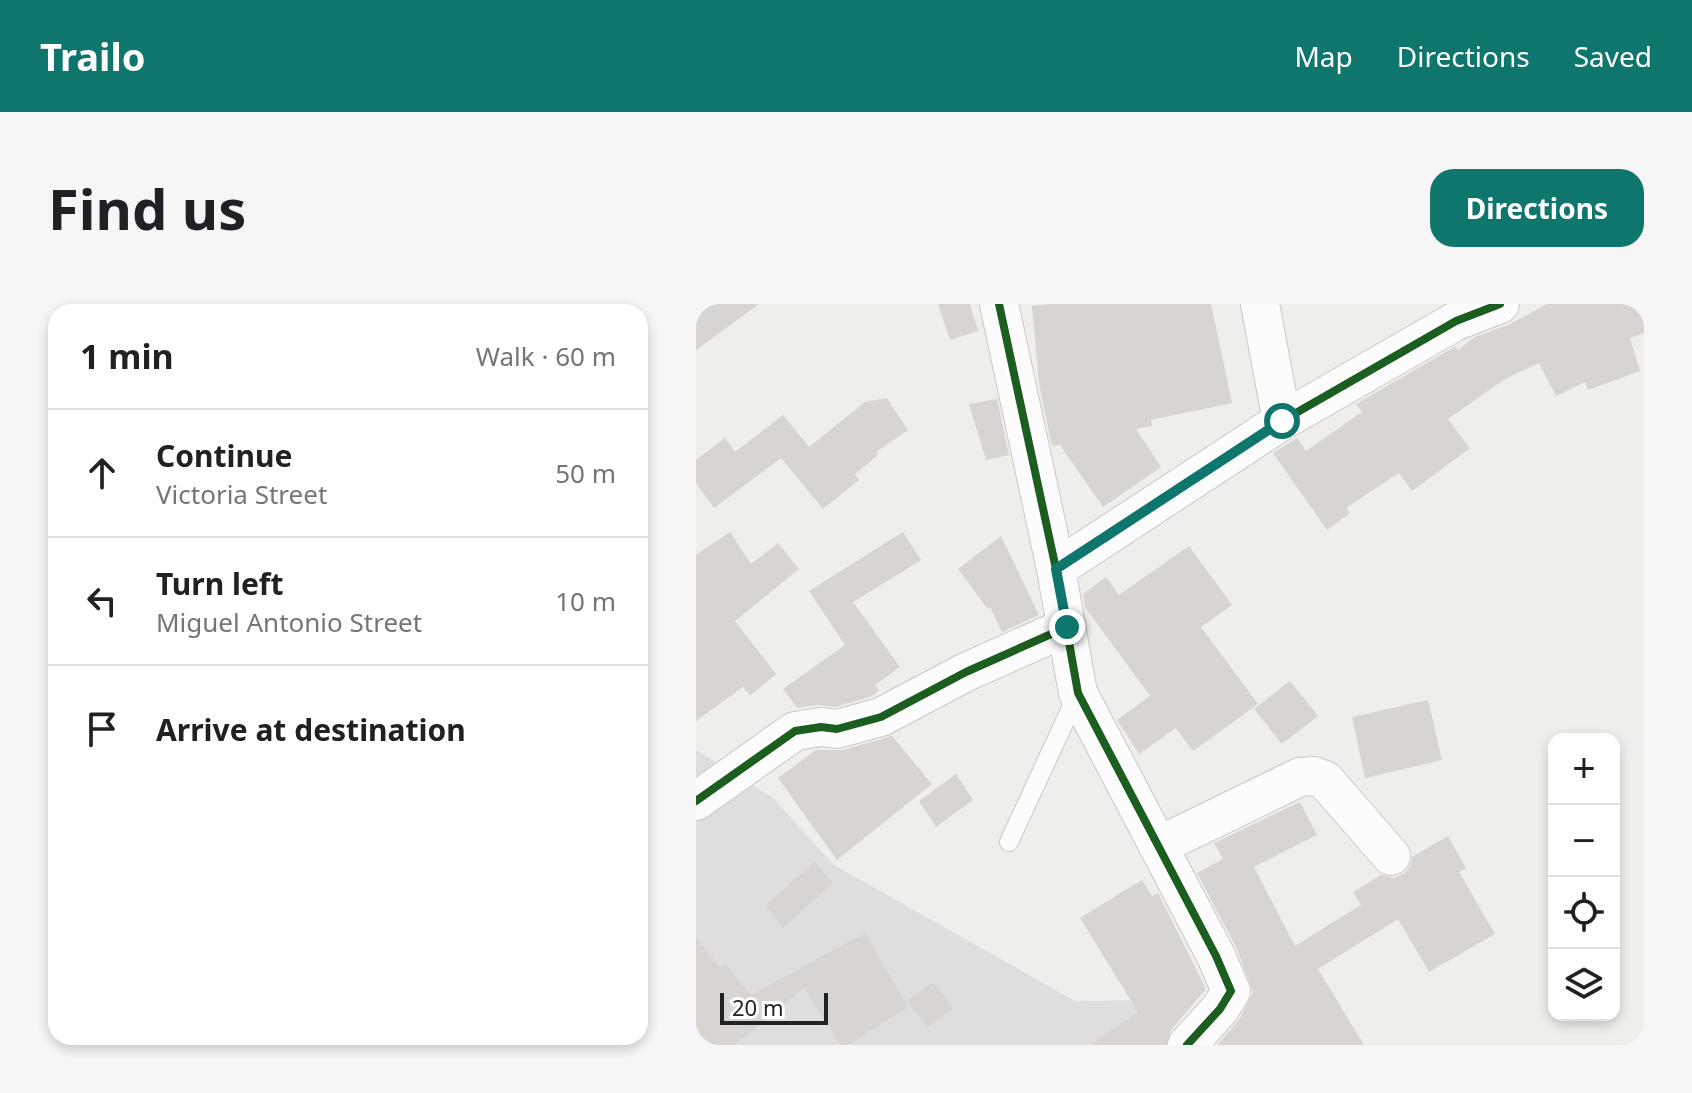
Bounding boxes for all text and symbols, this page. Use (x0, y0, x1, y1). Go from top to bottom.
text: Trailo (40, 30, 145, 82)
text: Map (1294, 37, 1353, 75)
text: Directions (1397, 37, 1530, 75)
text: Saved (1574, 37, 1652, 75)
button: Directions (1430, 169, 1644, 247)
text: Find us (48, 170, 246, 246)
text: 1 min (80, 333, 174, 379)
text: Walk · 60 m (476, 338, 616, 374)
route start (1264, 403, 1300, 439)
text: Continue (156, 435, 292, 476)
icon: ahead (80, 451, 124, 495)
text: 50 m (555, 455, 616, 491)
text: Victoria Street (156, 476, 327, 512)
text: Turn left (156, 563, 284, 604)
icon: left (80, 579, 124, 623)
text: 10 m (555, 583, 616, 619)
text: Miguel Antonio Street (156, 604, 422, 640)
route end (1049, 609, 1085, 645)
icon: arrive (80, 707, 124, 751)
text: Arrive at destination (156, 709, 466, 750)
map controls (1548, 733, 1620, 1021)
button: + (1548, 733, 1620, 805)
button: − (1548, 805, 1620, 877)
button: locate (1548, 877, 1620, 949)
button: layers (1548, 949, 1620, 1021)
scale bar (720, 989, 828, 1025)
text: 20 m (732, 992, 783, 1022)

